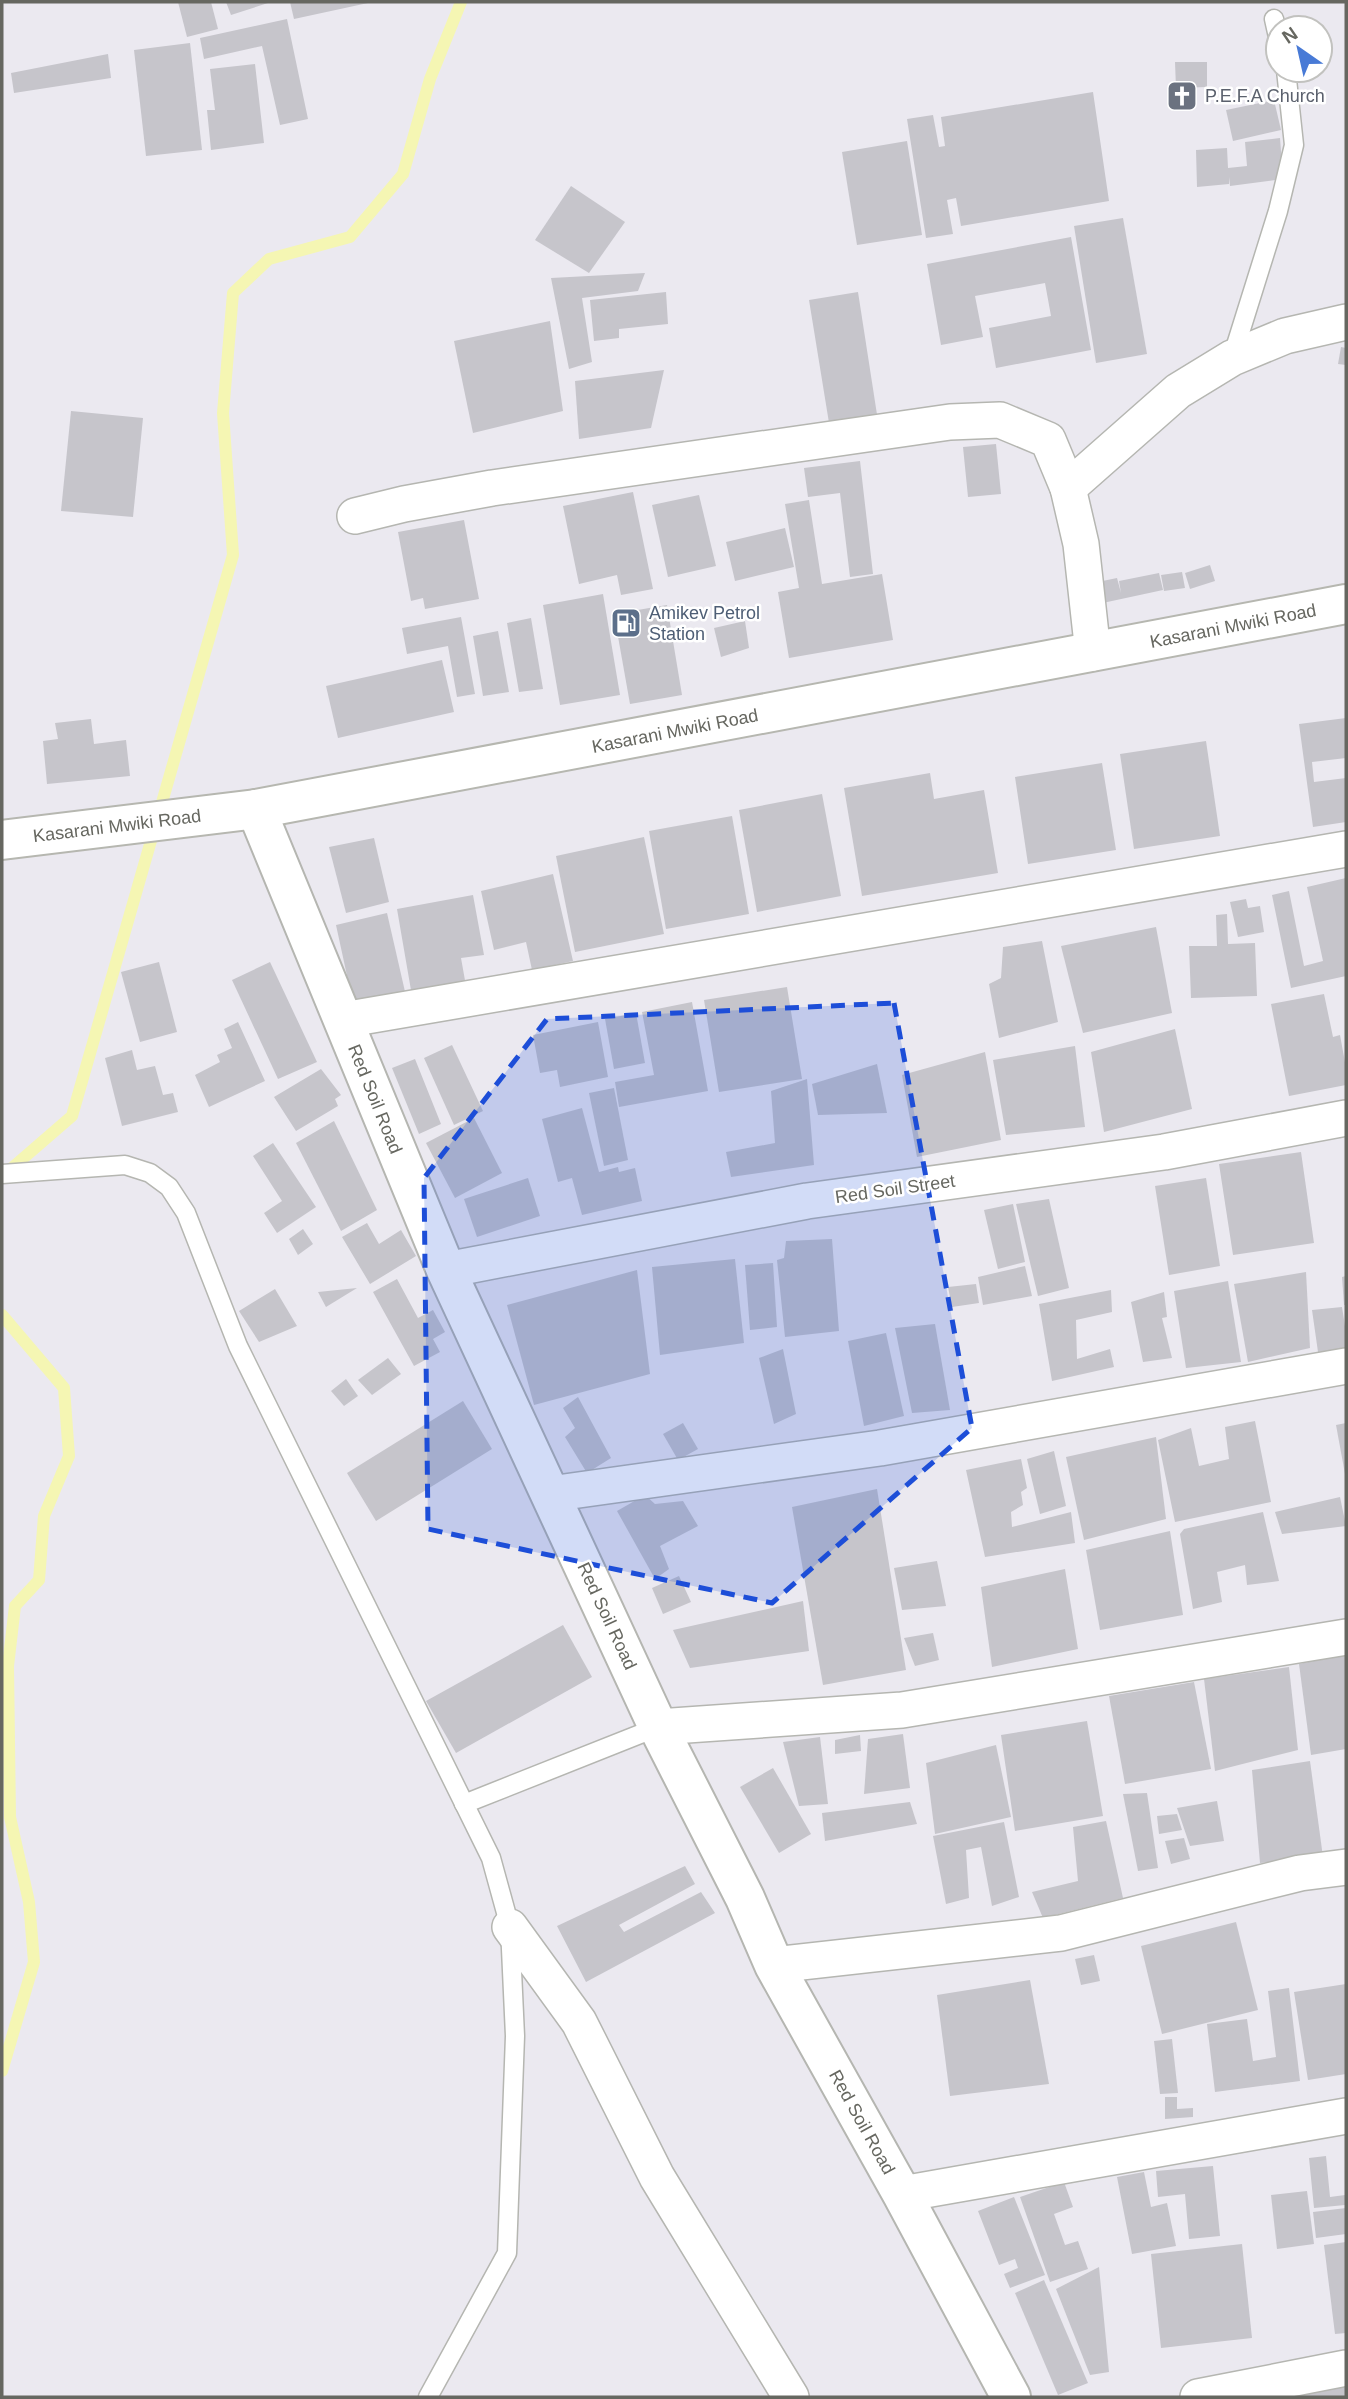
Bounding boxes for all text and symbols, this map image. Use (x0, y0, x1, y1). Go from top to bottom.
north arrow (1264, 14, 1334, 84)
text: N (1278, 23, 1301, 48)
church icon: P.E.F.A Church (1165, 79, 1199, 113)
place label: P.E.F.A Church (1205, 86, 1325, 106)
street label: Kasarani Mwiki Road (1148, 600, 1318, 652)
place label: Amikev Petrol Station (649, 603, 760, 644)
fuel station icon: Amikev Petrol Station (609, 606, 643, 640)
street label: Kasarani Mwiki Road (590, 705, 760, 757)
street label: Kasarani Mwiki Road (32, 806, 202, 846)
street label: Red Soil Road (344, 1041, 406, 1157)
street label: Red Soil Street (834, 1171, 956, 1207)
street label: Red Soil Road (573, 1559, 641, 1673)
street label: Red Soil Road (825, 2066, 899, 2178)

